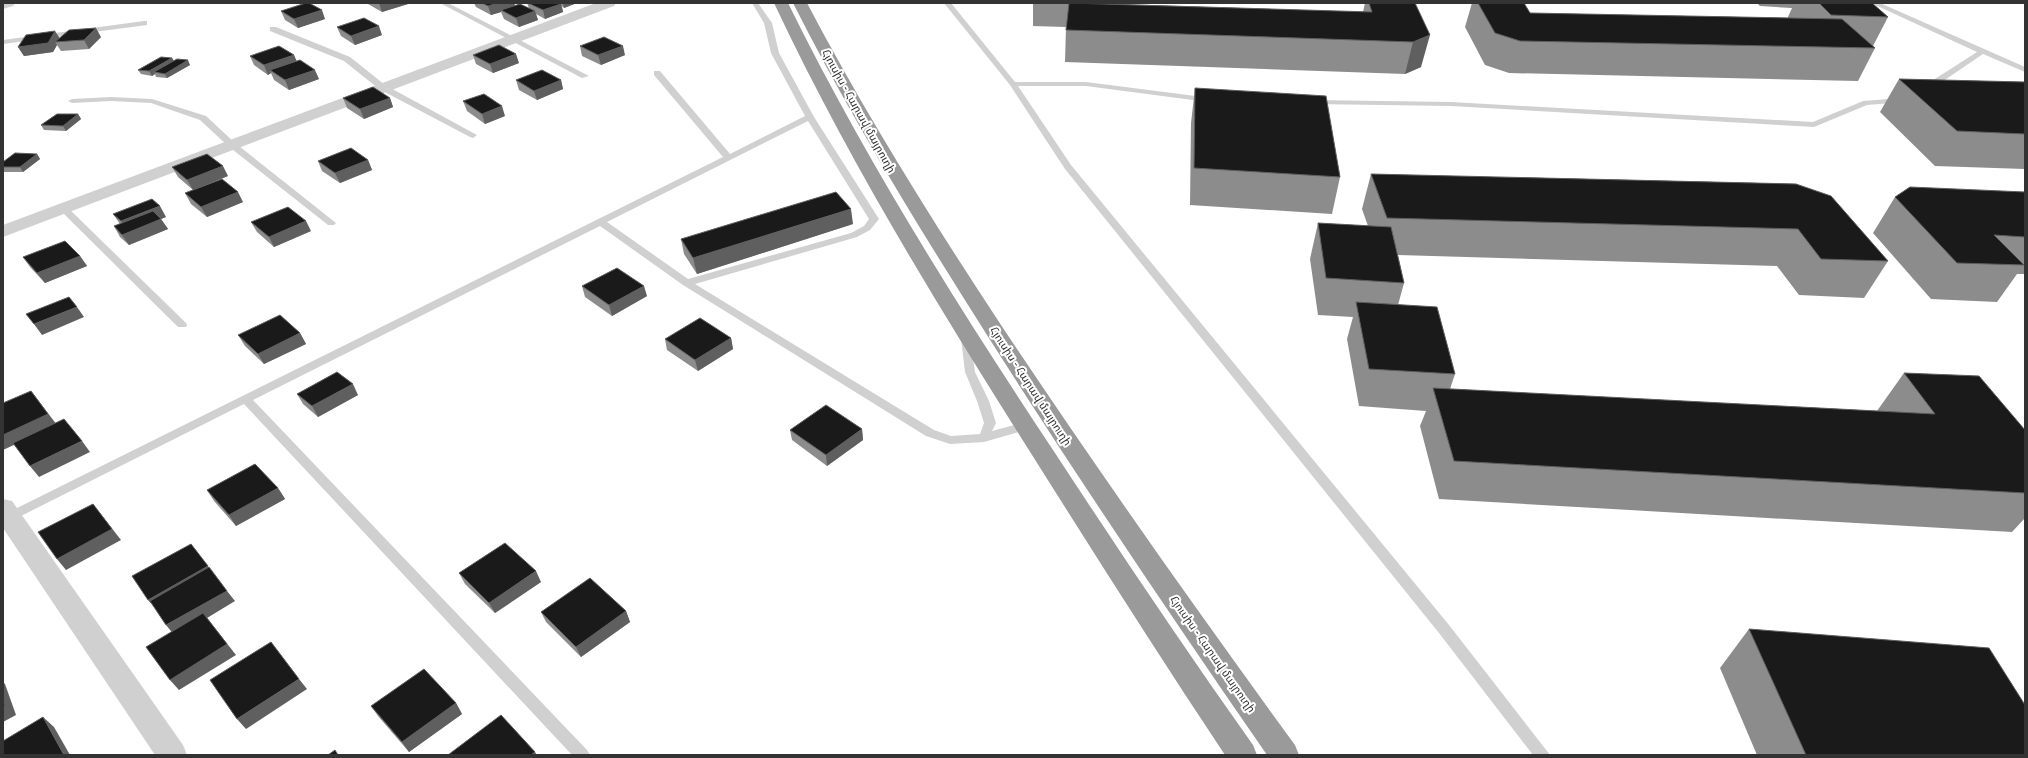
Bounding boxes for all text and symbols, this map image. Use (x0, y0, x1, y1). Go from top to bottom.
street label: Հյուսիս - Հարավ մայրուղի (818, 47, 898, 176)
street label: Հյուսիս - Հարավ մայրուղի (986, 324, 1074, 449)
street label: Հյուսիս - Հարավ մայրուղի (1166, 593, 1258, 716)

